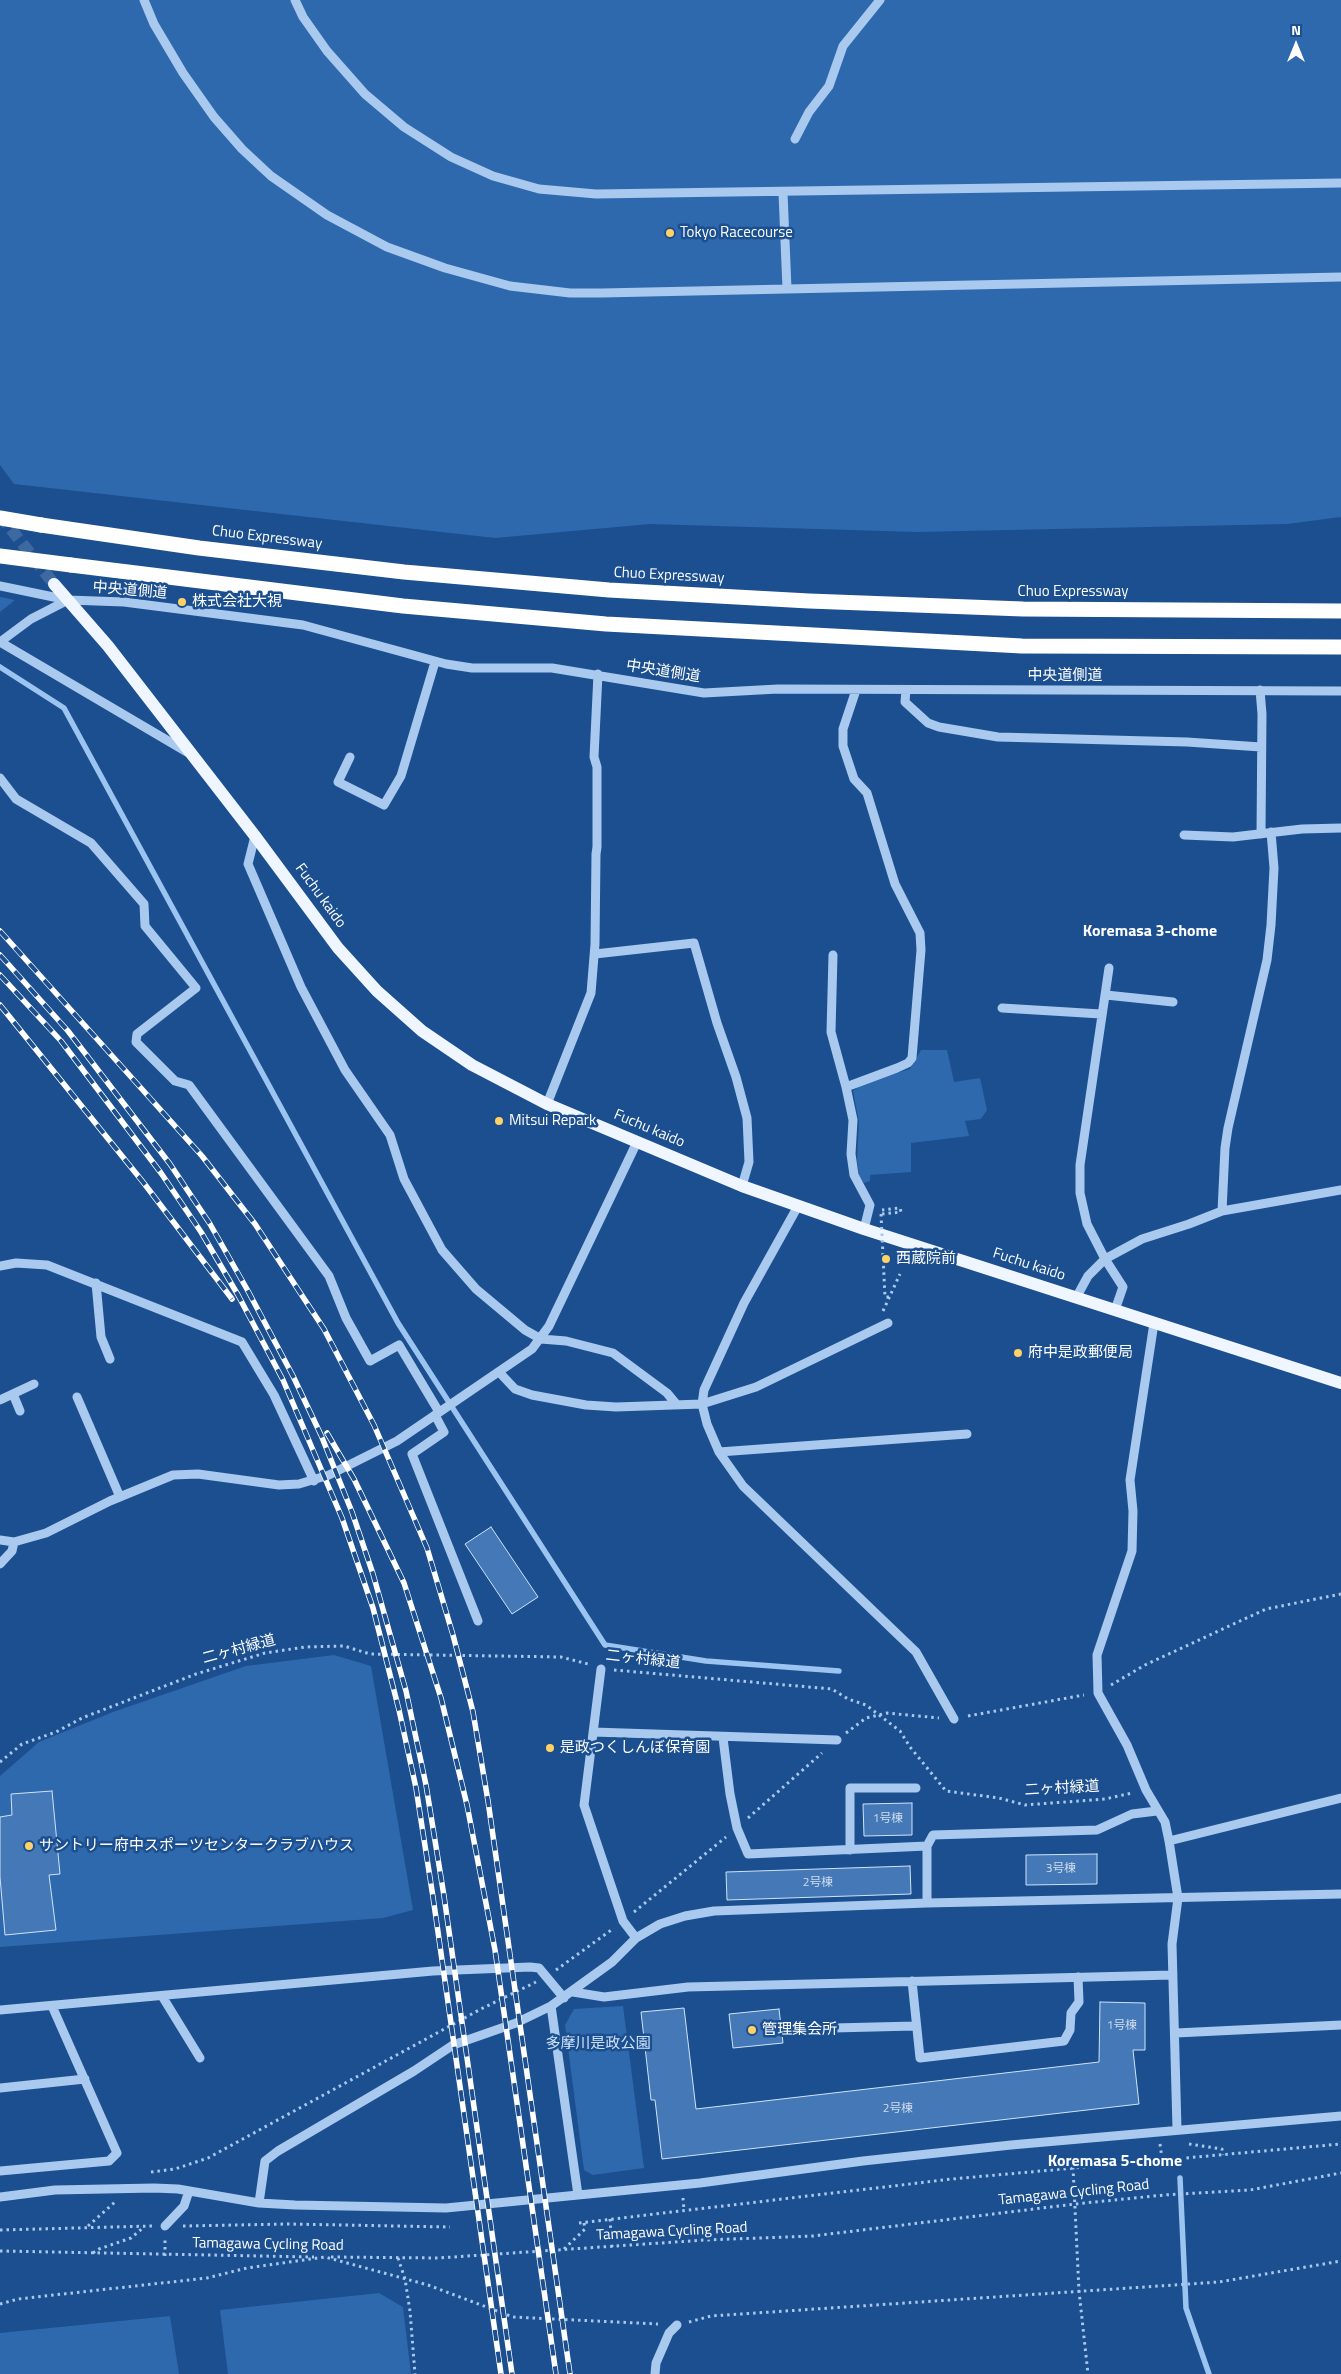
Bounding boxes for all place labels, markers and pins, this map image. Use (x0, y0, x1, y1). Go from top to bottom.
place label: Tokyo Racecourse (680, 224, 793, 242)
marker: Tokyo Racecourse (664, 227, 676, 239)
place label: 株式会社大視 (192, 593, 282, 611)
marker: 株式会社大視 (176, 596, 188, 608)
place label: Mitsui Repark (509, 1112, 596, 1130)
marker: Mitsui Repark (493, 1115, 505, 1127)
place label: 西蔵院前 (896, 1250, 956, 1268)
marker: 西蔵院前 (880, 1253, 892, 1265)
place label: 府中是政郵便局 (1028, 1344, 1133, 1362)
marker: 府中是政郵便局 (1012, 1347, 1024, 1359)
place label: 是政つくしんぼ保育園 (560, 1739, 710, 1757)
marker: 是政つくしんぼ保育園 (544, 1742, 556, 1754)
place label: サントリー府中スポーツセンタークラブハウス (39, 1837, 354, 1855)
marker: サントリー府中スポーツセンタークラブハウス (23, 1840, 35, 1852)
place label: 管理集会所 (762, 2021, 837, 2039)
marker: 管理集会所 (746, 2024, 758, 2036)

